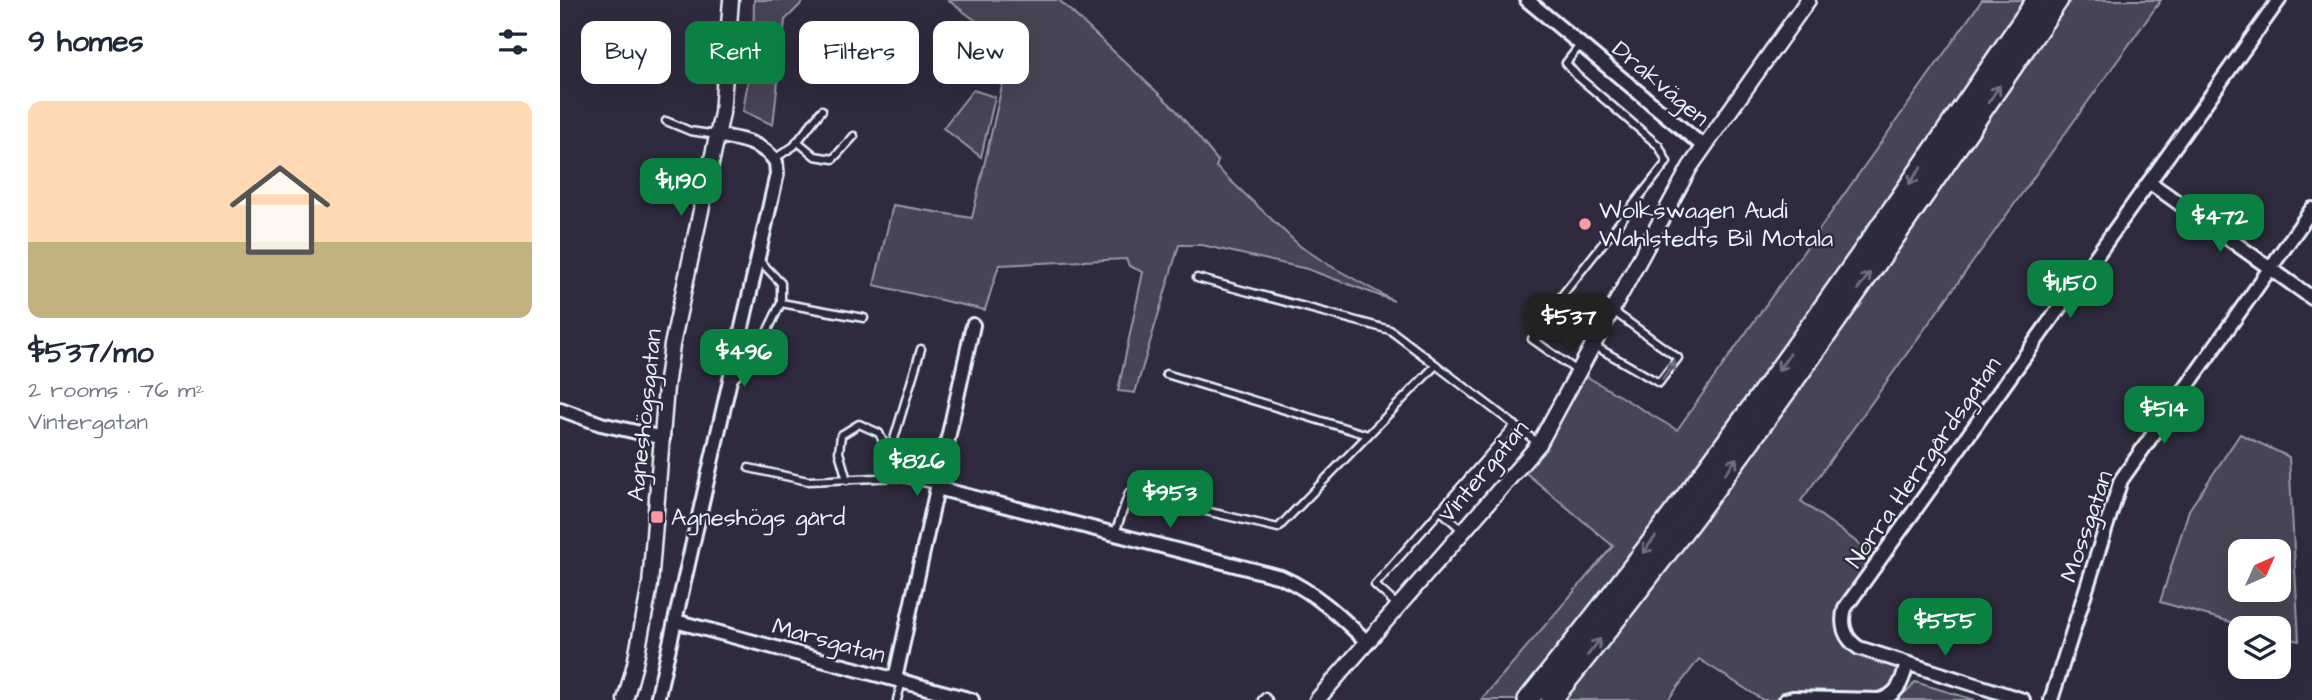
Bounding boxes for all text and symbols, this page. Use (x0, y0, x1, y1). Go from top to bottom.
text: 9 homes (28, 21, 143, 63)
chip: Buy (581, 21, 671, 84)
chip: Rent (685, 21, 785, 84)
chip: Filters (799, 21, 919, 84)
chip: New (933, 21, 1029, 84)
icon: filters (494, 23, 532, 61)
street label: Drakvägen (1604, 33, 1716, 135)
one-way arrow (1987, 85, 2001, 104)
icon: home (217, 147, 343, 273)
pin: $1,190 (624, 158, 738, 218)
text: $1,190 (656, 165, 706, 197)
one-way arrow (1908, 166, 1922, 186)
place label: Wolkswagen Audi Wahlstedts Bil Motala (1599, 194, 1833, 256)
pin: $472 (2179, 194, 2261, 254)
text: $472 (2192, 201, 2248, 233)
marker: Wolkswagen Audi Wahlstedts Bil Motala (1577, 216, 1593, 232)
pin: $1,150 (2013, 260, 2127, 320)
text: $1,150 (2043, 267, 2097, 299)
one-way arrow (1857, 272, 1871, 291)
pin: $537 (1528, 294, 1610, 354)
text: $537 (1542, 301, 1596, 333)
street label: Agneshögsgatan (619, 327, 672, 503)
pin: $496 (703, 330, 785, 389)
text: $537/mo (28, 332, 154, 374)
text: $496 (716, 336, 772, 368)
street label: Norra Herrgårdsgatan (1838, 350, 2011, 576)
one-way arrow (1777, 352, 1791, 371)
one-way arrow (1662, 361, 1676, 380)
text: 2 rooms · 76 m² (28, 374, 204, 406)
pin: $514 (2123, 386, 2205, 446)
text: $514 (2140, 393, 2188, 425)
text: Vintergatan (28, 406, 148, 438)
street label: Vintergatan (1431, 413, 1538, 531)
pin: $826 (876, 438, 958, 498)
text: $826 (889, 445, 945, 477)
one-way arrow (1724, 457, 1739, 475)
street label: Mossgatan (2052, 466, 2123, 587)
pin: $953 (1129, 470, 1211, 530)
text: $953 (1143, 477, 1197, 509)
place label: Agneshögs gård (671, 501, 845, 536)
marker: Agneshögs gård (649, 509, 665, 525)
one-way arrow (1642, 536, 1657, 555)
north arrow (2228, 539, 2291, 602)
map controls (2228, 539, 2291, 679)
pin: $555 (1904, 598, 1986, 658)
text: $555 (1914, 605, 1976, 637)
street label: Marsgatan (768, 610, 889, 673)
button: layers (2228, 616, 2291, 679)
one-way arrow (1586, 638, 1601, 656)

